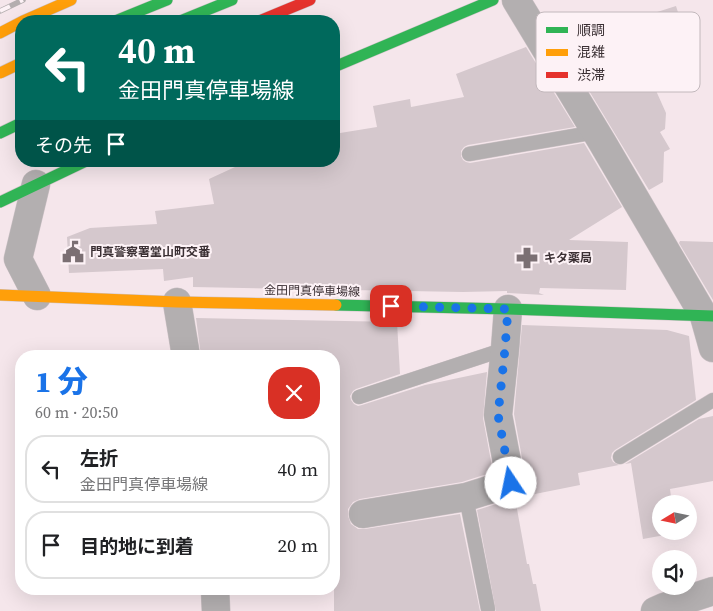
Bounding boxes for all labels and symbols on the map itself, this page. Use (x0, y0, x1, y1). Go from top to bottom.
legend (536, 12, 700, 92)
text: 順調 (577, 20, 605, 40)
text: 混雑 (577, 42, 605, 62)
text: 渋滞 (577, 65, 605, 85)
public building icon: 門真警察署堂山町交番 (60, 239, 86, 265)
place label: 門真警察署堂山町交番 (90, 244, 211, 260)
pharmacy icon: キタ薬局 (514, 245, 540, 271)
place label: キタ薬局 (544, 250, 592, 266)
street label: 金田門真停車場線 (264, 282, 360, 300)
pin (370, 285, 412, 327)
position arrow (484, 456, 536, 508)
north arrow (652, 495, 698, 540)

